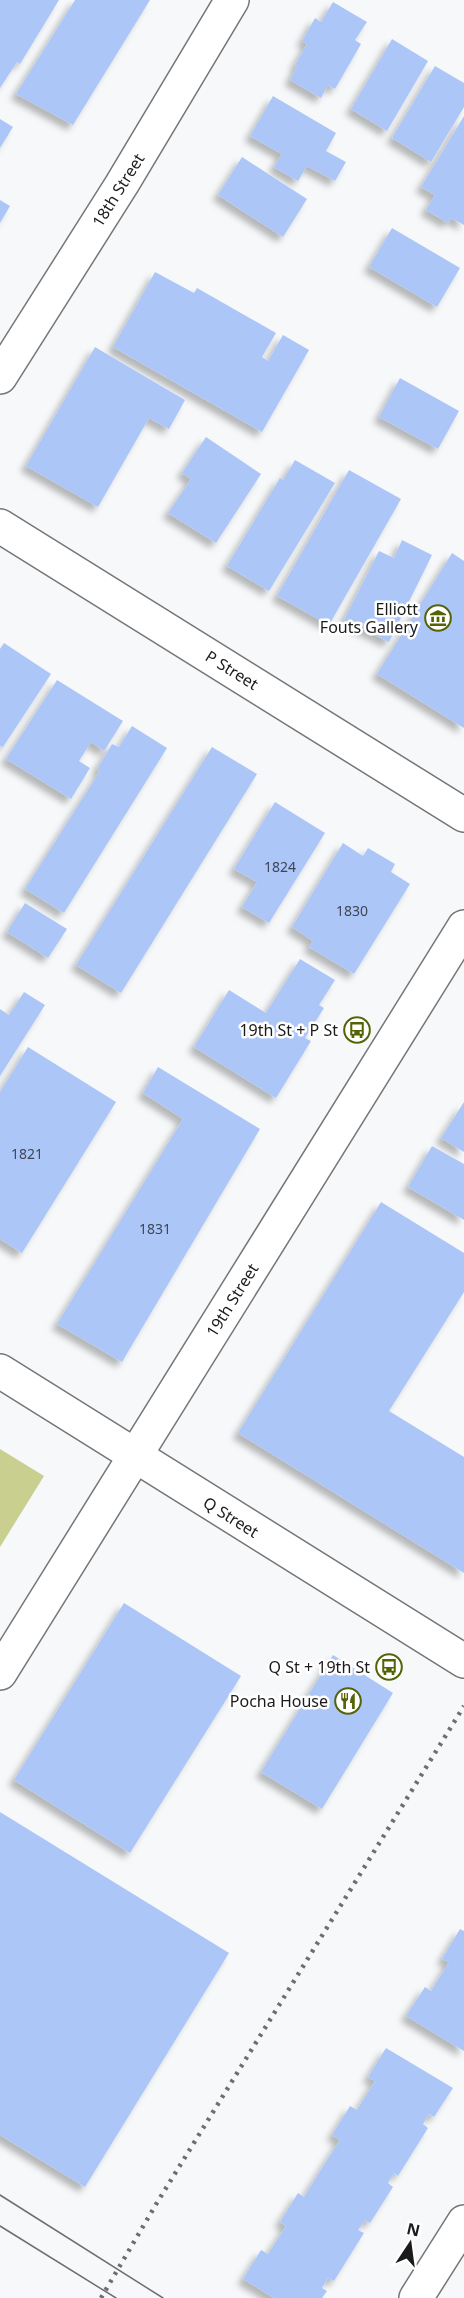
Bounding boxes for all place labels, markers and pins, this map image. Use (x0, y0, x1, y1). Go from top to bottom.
place label: Elliott Fouts Gallery (320, 598, 419, 638)
museum icon: Elliott Fouts Gallery (423, 603, 453, 633)
bus stop icon: 19th St + P St (342, 1015, 372, 1045)
place label: 19th St + P St (239, 1019, 338, 1041)
bus stop icon: Q St + 19th St (374, 1652, 404, 1682)
place label: Q St + 19th St (269, 1656, 370, 1678)
restaurant icon: Pocha House (333, 1686, 363, 1716)
place label: Pocha House (230, 1690, 328, 1712)

